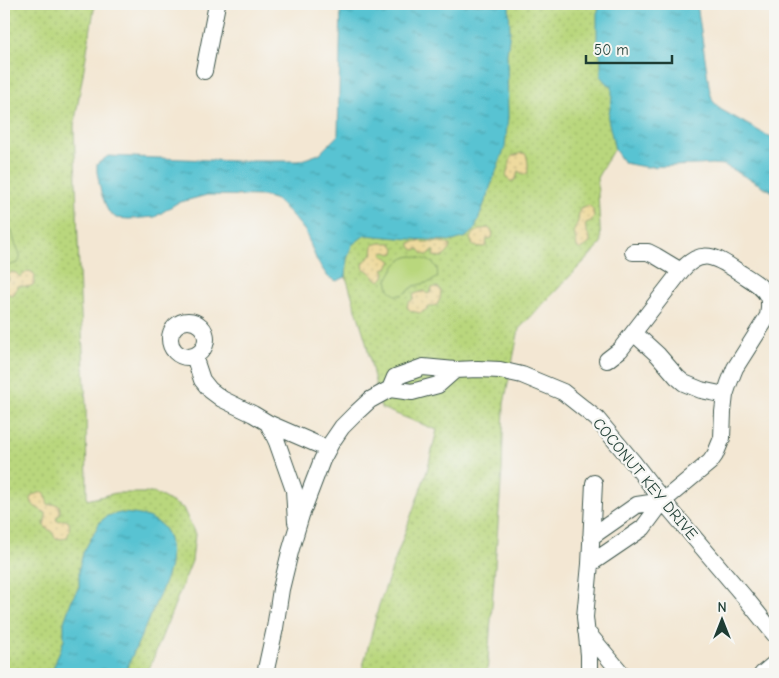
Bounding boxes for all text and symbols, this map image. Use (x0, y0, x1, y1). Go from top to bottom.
scale bar (586, 32, 673, 64)
text: 50 m (594, 41, 629, 59)
street label: COCONUT KEY DRIVE (589, 415, 701, 544)
north arrow (696, 596, 746, 646)
text: N (717, 599, 727, 616)

